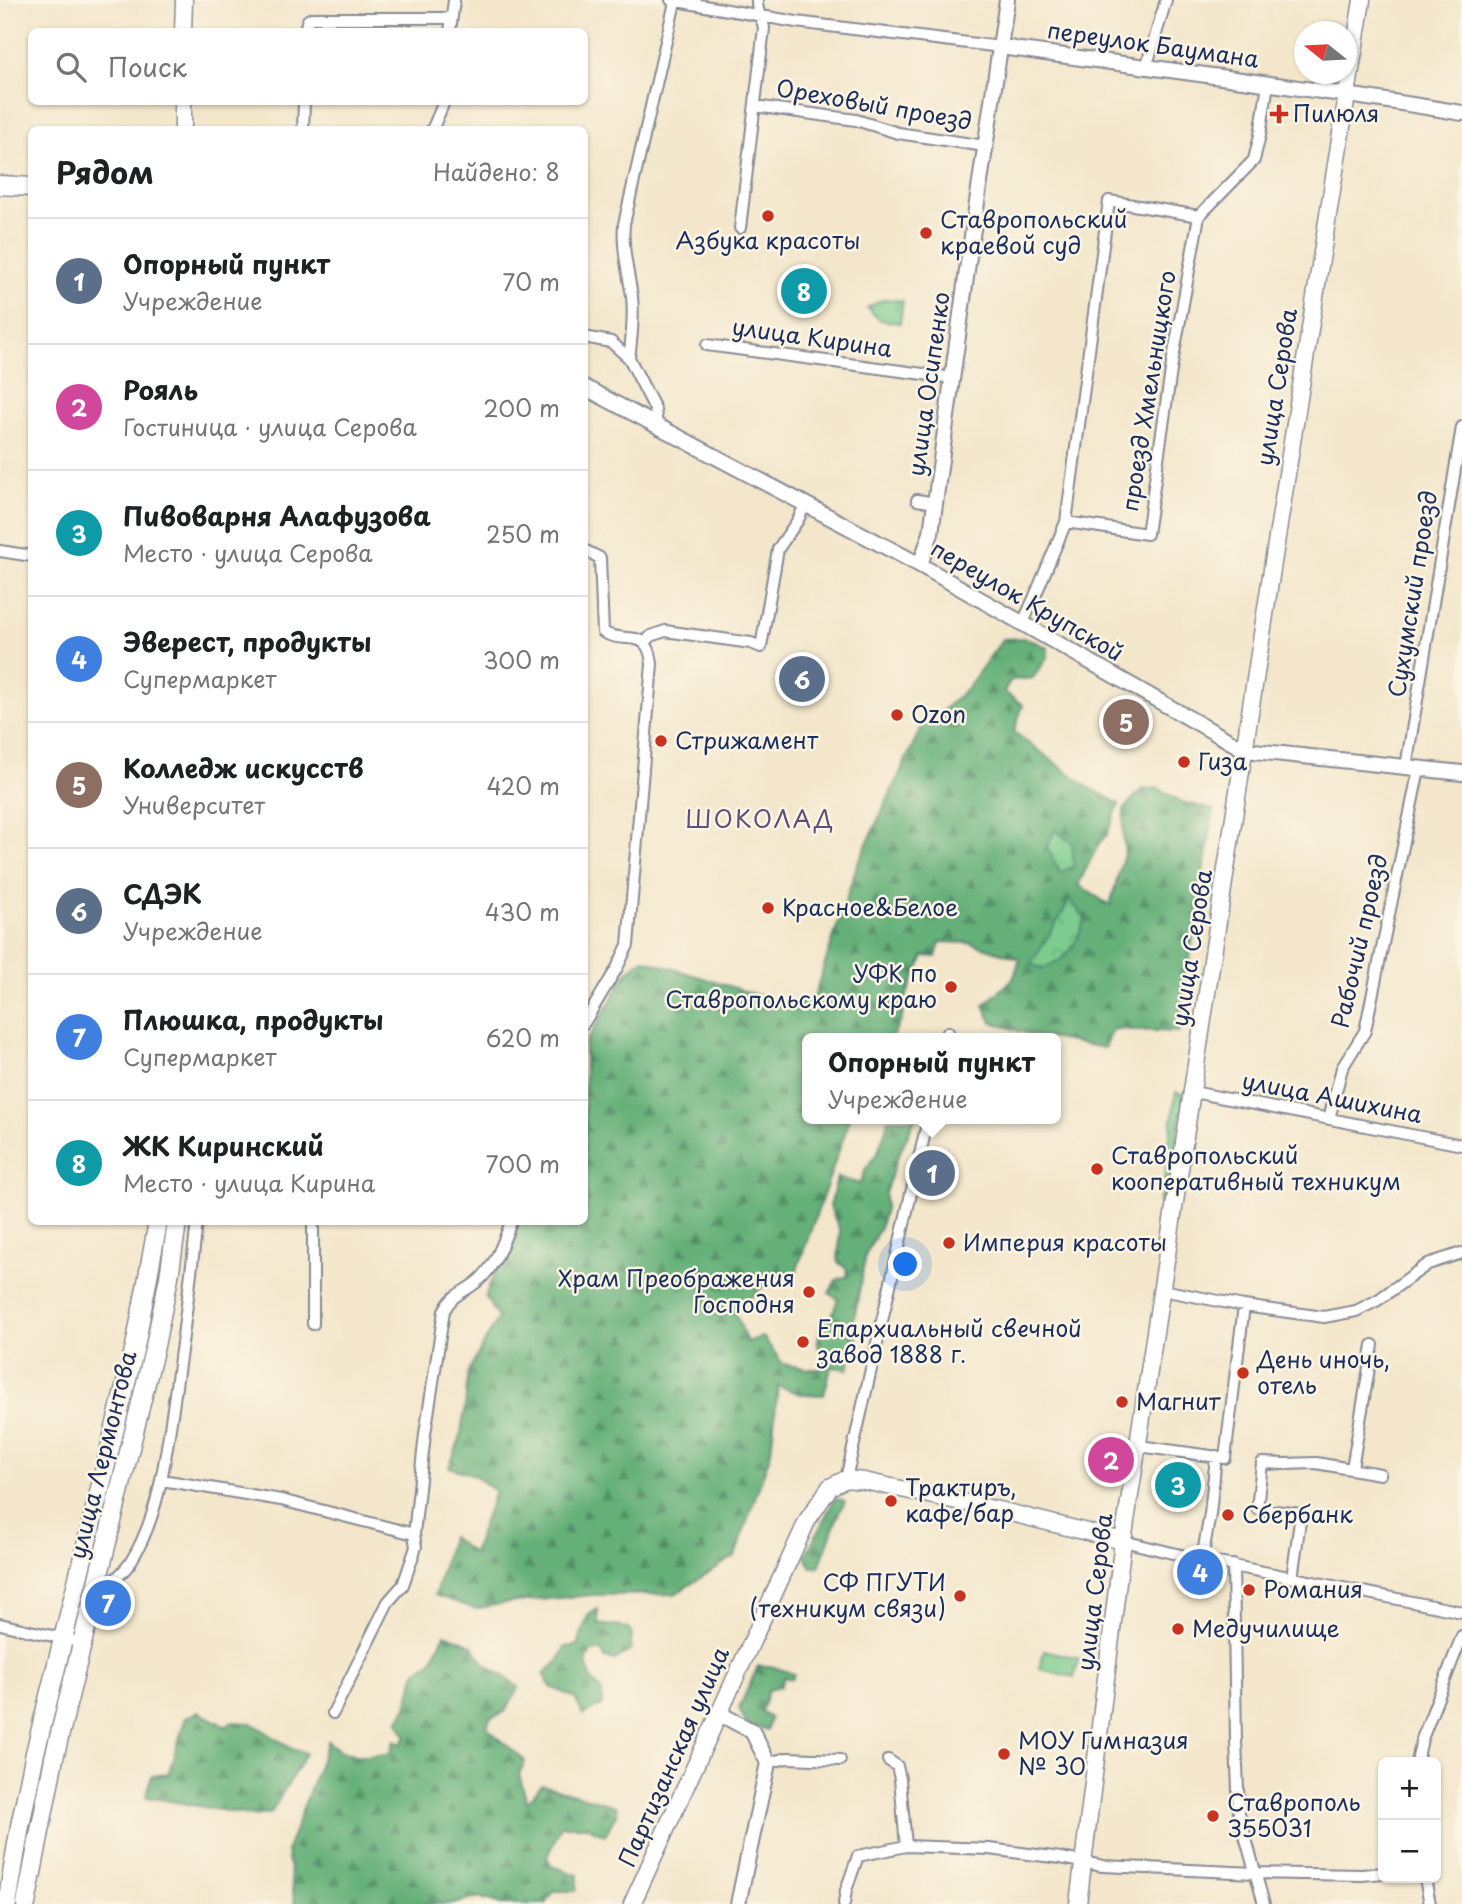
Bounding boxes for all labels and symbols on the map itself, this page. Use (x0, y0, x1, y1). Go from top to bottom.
street label: переулок Баумана (1045, 11, 1262, 76)
north arrow (1294, 21, 1357, 84)
street label: Ореховый проезд (774, 69, 975, 138)
place label: Пилюля (1293, 95, 1379, 130)
marker: Пилюля (1271, 106, 1287, 122)
place label: Ставропольский краевой суд (940, 201, 1127, 262)
marker: Азбука красоты (760, 208, 776, 224)
place label: Азбука красоты (675, 222, 861, 257)
marker: Ставропольский краевой суд (918, 225, 934, 241)
pin: 8 (781, 265, 827, 317)
street label: проезд Хмельницкого (1111, 268, 1184, 514)
street label: улица Осипенко (897, 289, 958, 478)
street label: улица Серова (1246, 305, 1305, 468)
street label: улица Кирина (730, 308, 895, 365)
street label: Сухумский проезд (1378, 488, 1445, 700)
street label: переулок Крупской (925, 530, 1131, 669)
pin: 6 (779, 653, 825, 705)
place label: Ozon (911, 696, 966, 731)
pin: 5 (1103, 696, 1149, 748)
marker: Ozon (889, 707, 905, 723)
place label: Стрижамент (675, 722, 819, 757)
marker: Стрижамент (653, 733, 669, 749)
place label: Гиза (1198, 743, 1248, 778)
marker: Гиза (1176, 754, 1192, 770)
district label: ШОКОЛАД (685, 800, 835, 836)
street label: Рабочий проезд (1322, 850, 1396, 1031)
street label: улица Серова (1161, 866, 1220, 1029)
place label: Красное&Белое (782, 889, 958, 924)
marker: Красное&Белое (760, 900, 776, 916)
place label: УФК по Ставропольскому краю (665, 955, 937, 1016)
marker: УФК по Ставропольскому краю (943, 979, 959, 995)
street label: улица Ашихина (1239, 1062, 1426, 1131)
place label: Ставропольский кооперативный техникум (1111, 1137, 1401, 1198)
pin: 1 (909, 1147, 955, 1199)
marker: Ставропольский кооперативный техникум (1089, 1161, 1105, 1177)
place label: Империя красоты (963, 1224, 1167, 1259)
marker: Империя красоты (941, 1235, 957, 1251)
your location (888, 1247, 922, 1281)
place label: Храм Преображения Господня (558, 1260, 795, 1321)
marker: Храм Преображения Господня (801, 1284, 817, 1300)
place label: Епархиальный свечной завод 1888 г. (816, 1310, 1082, 1371)
marker: Епархиальный свечной завод 1888 г. (795, 1334, 811, 1350)
place label: День иночь, отель (1256, 1341, 1390, 1402)
street label: улица Лермонтова (59, 1346, 145, 1563)
marker: День иночь, отель (1235, 1365, 1251, 1381)
place label: Магнит (1136, 1383, 1222, 1418)
marker: Магнит (1114, 1394, 1130, 1410)
pin: 2 (1088, 1434, 1134, 1486)
pin: 3 (1155, 1459, 1201, 1511)
place label: Трактиръ, кафе/бар (905, 1469, 1017, 1530)
marker: Трактиръ, кафе/бар (883, 1493, 899, 1509)
place label: Сбербанк (1242, 1496, 1353, 1531)
marker: Сбербанк (1220, 1507, 1236, 1523)
street label: улица Серова (1066, 1510, 1121, 1673)
pin: 4 (1177, 1546, 1223, 1598)
place label: СФ ПГУТИ (техникум связи) (749, 1564, 946, 1625)
place label: Романия (1263, 1571, 1363, 1606)
pin: 7 (85, 1577, 131, 1629)
marker: Романия (1241, 1582, 1257, 1598)
marker: СФ ПГУТИ (техникум связи) (952, 1588, 968, 1604)
place label: Медучилище (1192, 1610, 1340, 1645)
marker: Медучилище (1170, 1621, 1186, 1637)
street label: Партизанская улица (608, 1640, 737, 1872)
place label: МОУ Гимназия № 30 (1018, 1722, 1189, 1783)
marker: МОУ Гимназия № 30 (996, 1746, 1012, 1762)
place label: Ставрополь 355031 (1227, 1784, 1360, 1845)
marker: Ставрополь 355031 (1205, 1808, 1221, 1824)

